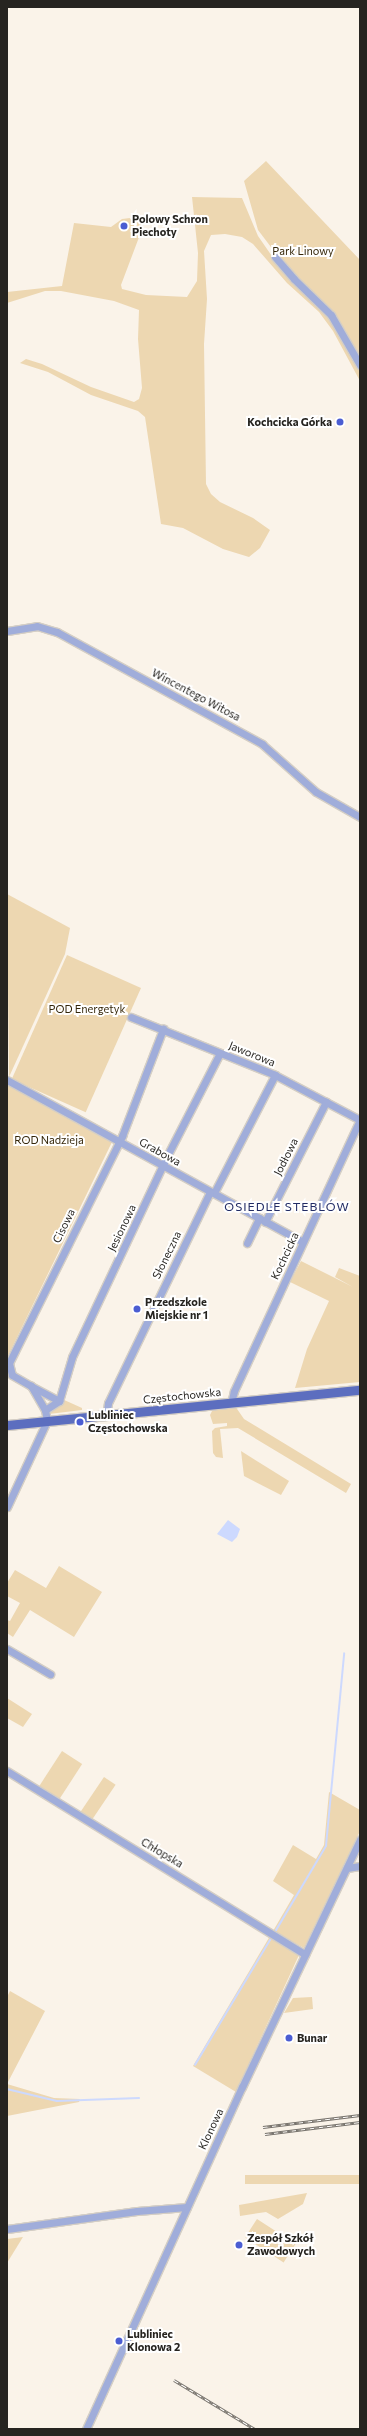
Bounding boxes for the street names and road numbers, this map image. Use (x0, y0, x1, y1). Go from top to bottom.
street label: Wincentego Witosa (149, 666, 243, 724)
street label: Jaworowa (227, 1039, 277, 1069)
street label: Grabowa (137, 1135, 183, 1169)
street label: Jodłowa (271, 1136, 301, 1178)
street label: Jesionowa (105, 1202, 139, 1254)
street label: Cisowa (50, 1207, 78, 1245)
street label: Słoneczna (150, 1229, 184, 1281)
street label: Kochcicka (268, 1230, 302, 1282)
street label: Częstochowska (142, 1385, 222, 1407)
street label: Chłopska (139, 1835, 185, 1871)
street label: Klonowa (196, 2106, 226, 2152)

